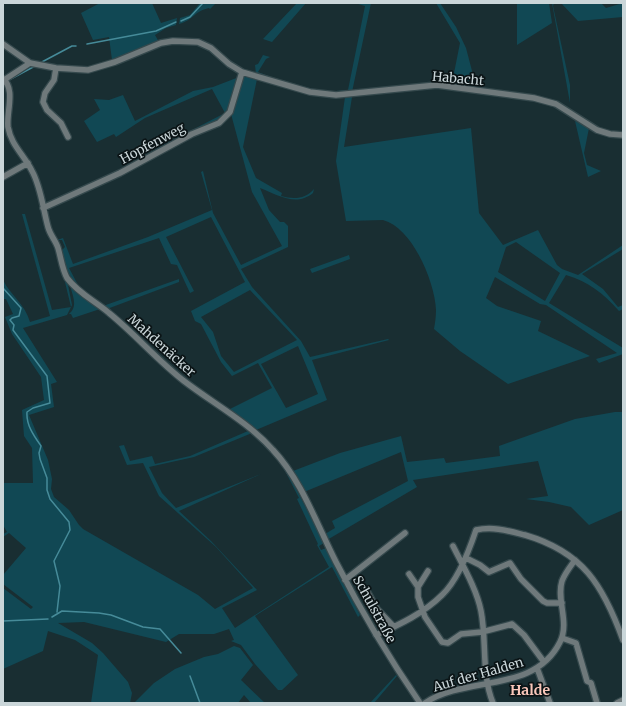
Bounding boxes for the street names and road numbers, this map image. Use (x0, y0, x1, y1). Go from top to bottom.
street label: Habacht (431, 68, 485, 89)
street label: Hopfenweg (117, 119, 188, 168)
street label: Mahdenäcker (124, 310, 199, 380)
street label: Schulstraße (349, 573, 400, 646)
street label: Auf der Halden (430, 653, 526, 696)

